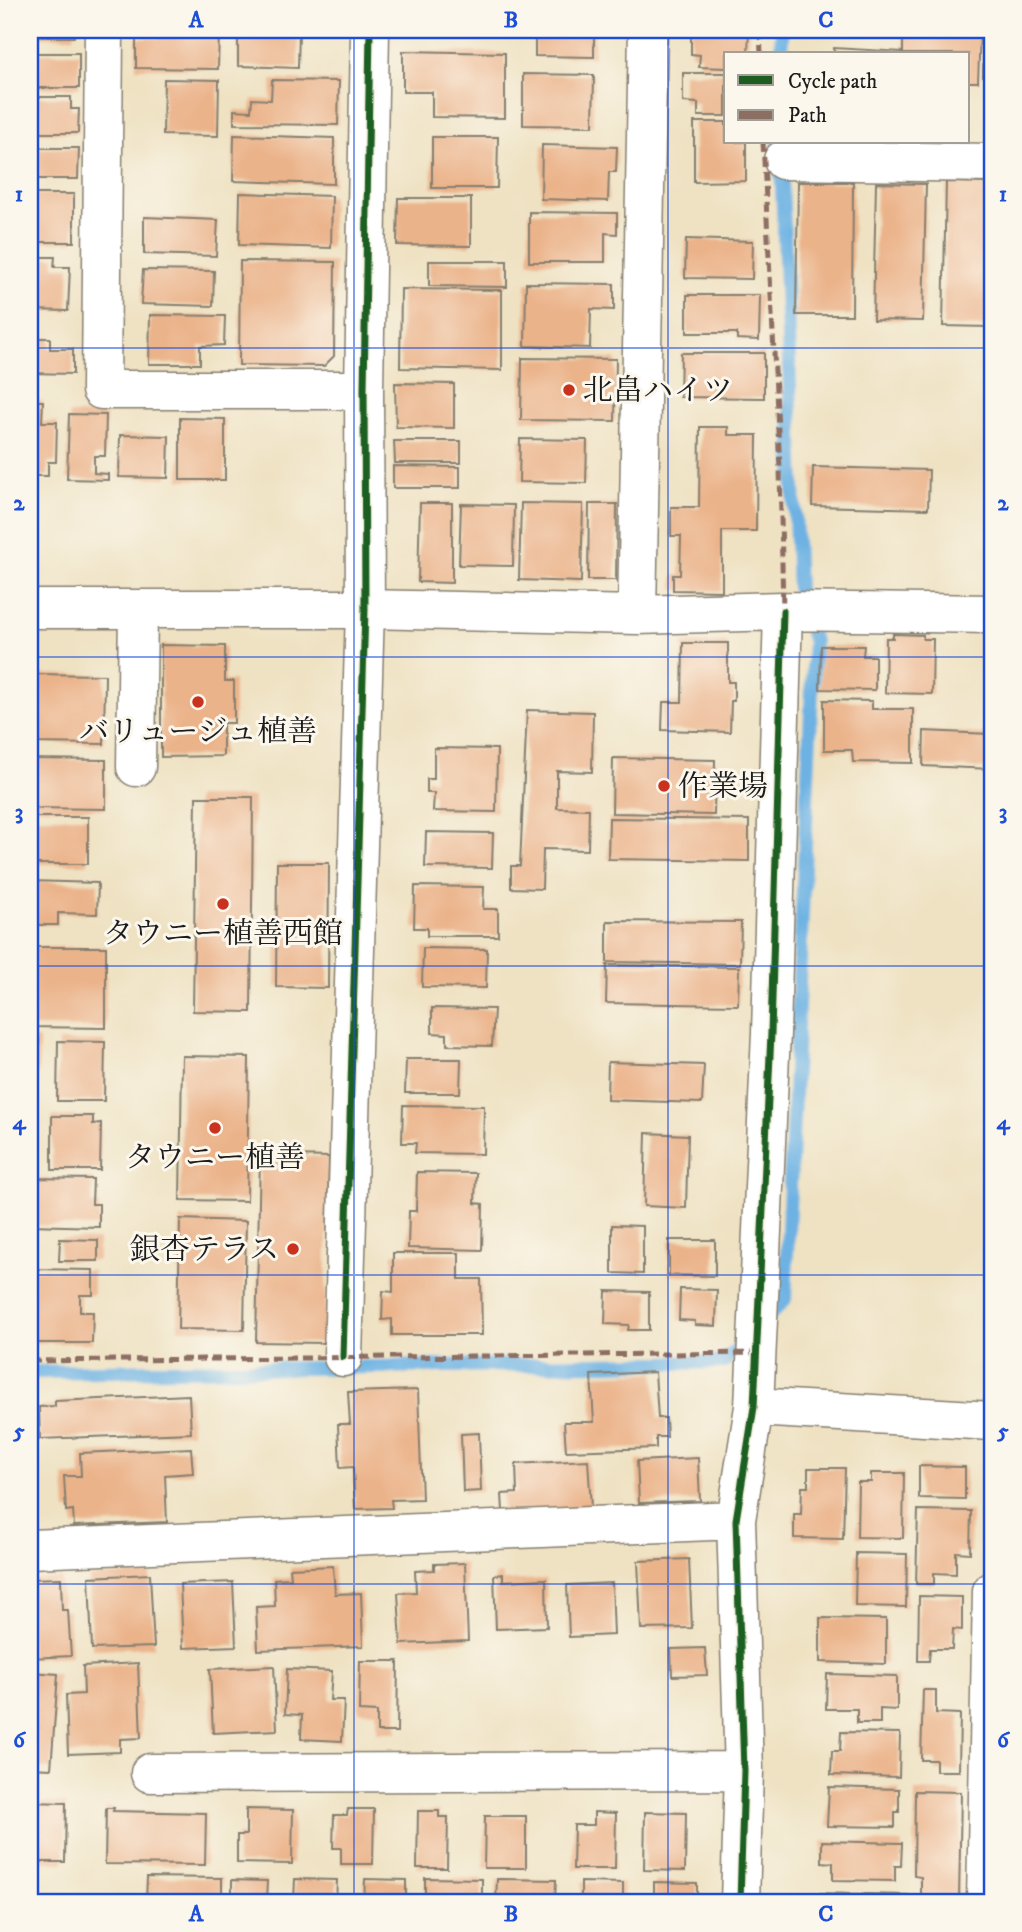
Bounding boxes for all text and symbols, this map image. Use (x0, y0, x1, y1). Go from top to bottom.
text: A (188, 6, 205, 35)
text: B (504, 6, 518, 35)
text: C (818, 6, 834, 35)
legend (724, 52, 970, 144)
text: Cycle path (788, 69, 877, 95)
text: Path (788, 103, 827, 129)
text: 1 (15, 180, 23, 209)
text: 1 (999, 180, 1007, 209)
place label: 北畠ハイツ (583, 373, 733, 410)
marker: 北畠ハイツ (561, 382, 577, 398)
text: 2 (13, 489, 25, 518)
text: 2 (997, 489, 1009, 518)
marker: バリュージュ植善 (190, 694, 206, 710)
place label: バリュージュ植善 (79, 714, 317, 751)
place label: 作業場 (678, 769, 768, 806)
marker: 作業場 (656, 778, 672, 794)
text: 3 (15, 798, 23, 827)
text: 3 (999, 798, 1007, 827)
marker: タウニー植善西館 (215, 896, 231, 912)
place label: タウニー植善西館 (103, 916, 343, 953)
text: 4 (12, 1108, 27, 1137)
text: 4 (996, 1108, 1011, 1137)
marker: タウニー植善 (207, 1120, 223, 1136)
place label: タウニー植善 (125, 1140, 305, 1177)
place label: 銀杏テラス (130, 1232, 279, 1269)
marker: 銀杏テラス (285, 1241, 301, 1257)
text: 5 (12, 1417, 25, 1446)
text: 5 (996, 1417, 1009, 1446)
text: 6 (13, 1726, 27, 1755)
text: 6 (997, 1726, 1011, 1755)
text: A (188, 1900, 205, 1929)
text: B (504, 1900, 518, 1929)
text: C (818, 1900, 834, 1929)

